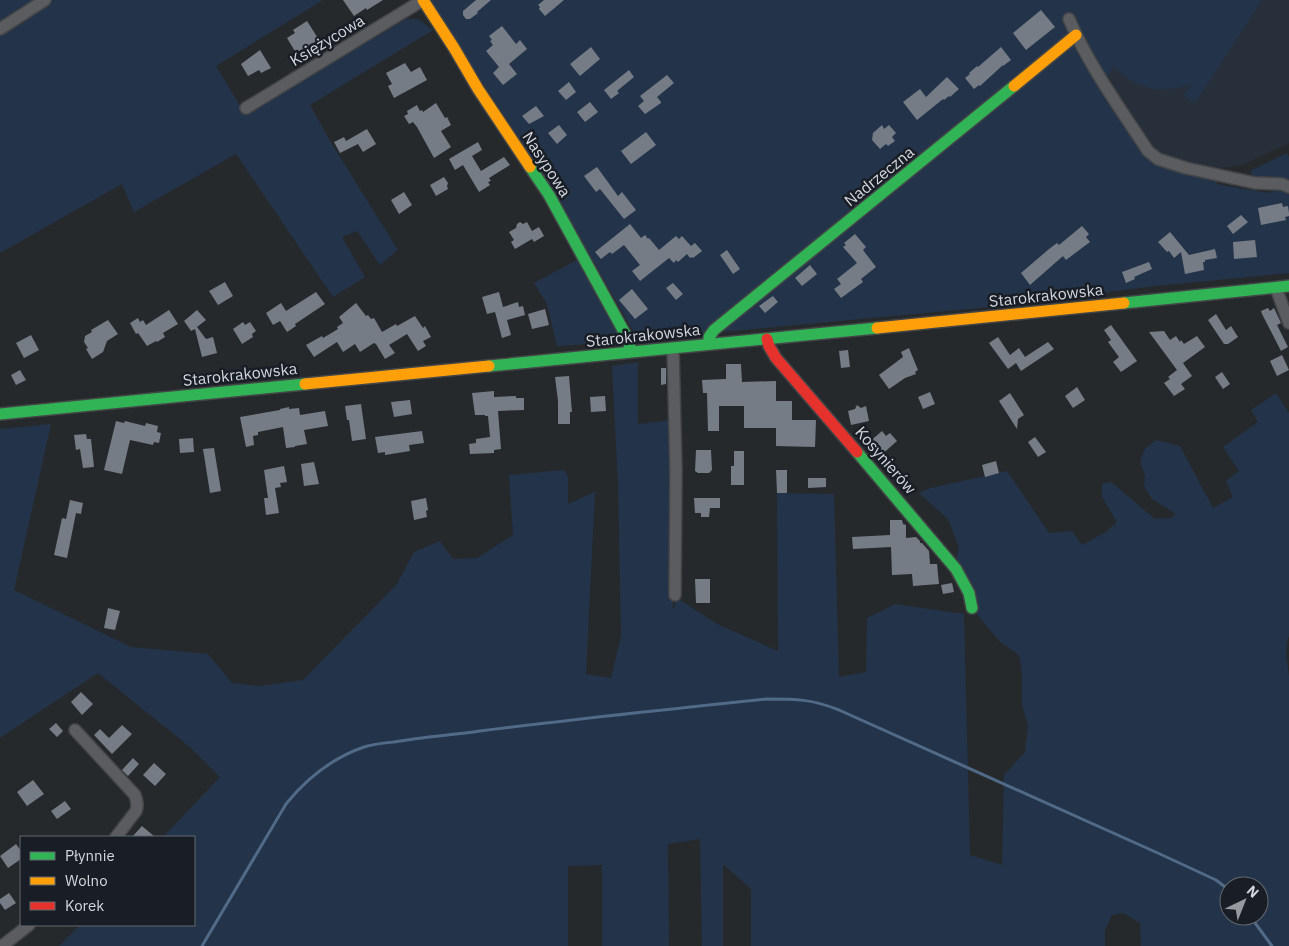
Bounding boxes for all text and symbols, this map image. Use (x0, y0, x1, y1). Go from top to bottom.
street label: Księżycowa (286, 10, 368, 70)
street label: Nasypowa (518, 127, 576, 201)
street label: Nadrzeczna (840, 141, 918, 210)
street label: Starokrakowska (988, 279, 1105, 311)
street label: Starokrakowska (585, 319, 702, 351)
street label: Starokrakowska (182, 358, 299, 390)
street label: Kosynierów (851, 422, 921, 498)
legend (20, 836, 195, 926)
text: Płynnie (65, 846, 115, 865)
text: Wolno (65, 871, 108, 890)
north arrow (1219, 876, 1269, 926)
text: N (1243, 881, 1263, 902)
text: Korek (65, 896, 104, 915)

